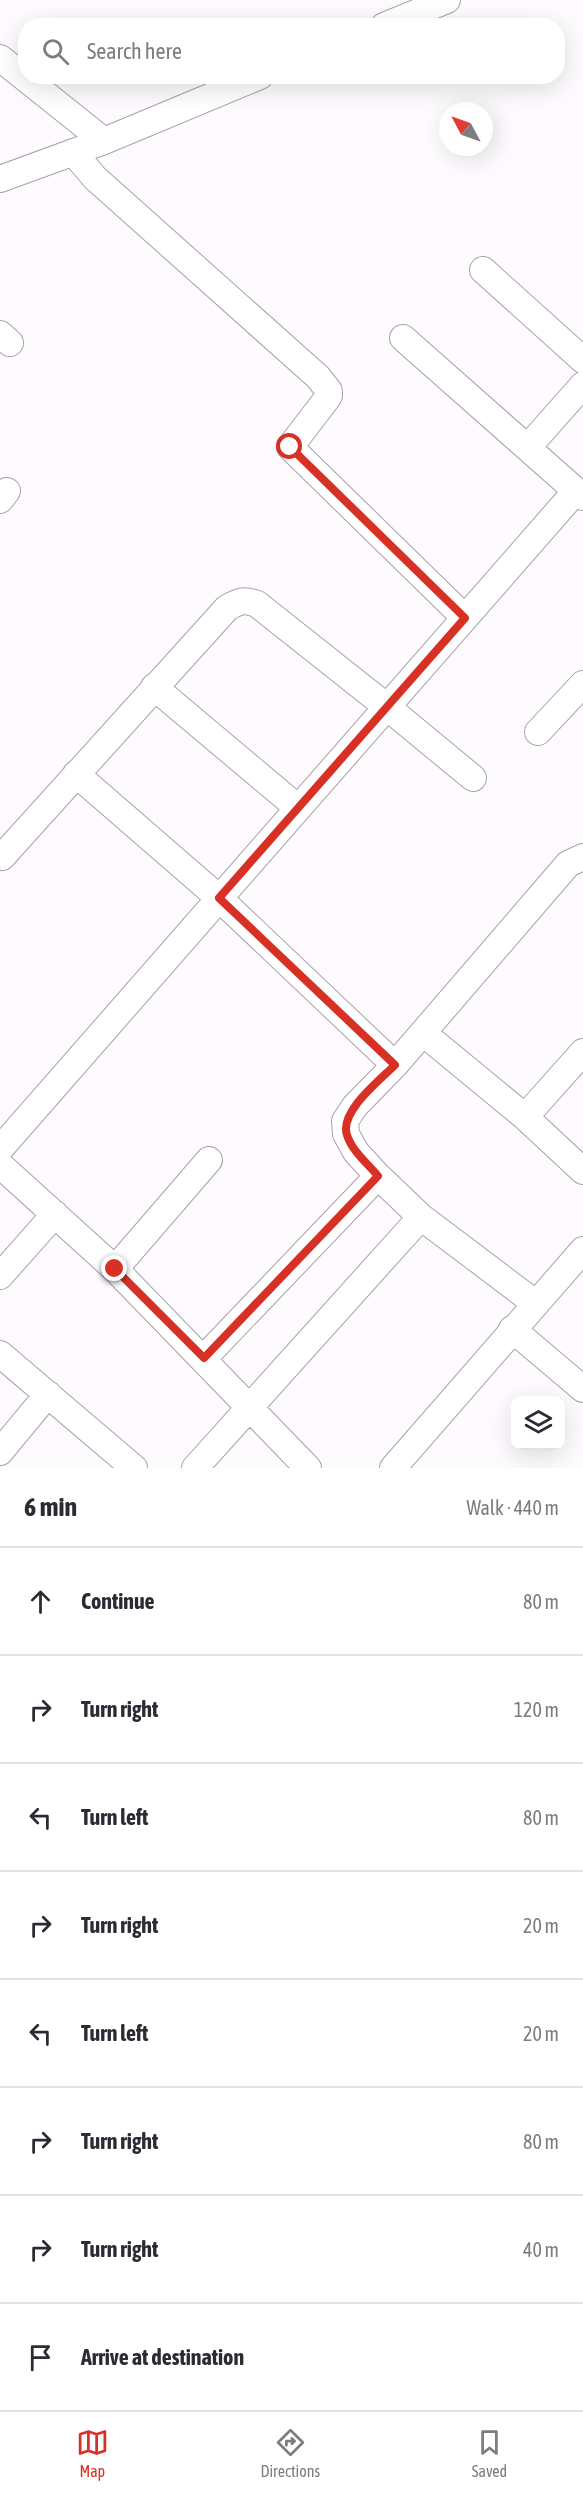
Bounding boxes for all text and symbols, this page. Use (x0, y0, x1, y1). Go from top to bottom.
search box (18, 18, 565, 84)
icon: search (39, 35, 72, 68)
text: Search here (87, 38, 182, 64)
north arrow (439, 102, 493, 156)
route start (276, 433, 302, 459)
route end (101, 1255, 127, 1281)
map controls (511, 1396, 565, 1450)
button: layers (511, 1396, 565, 1450)
text: 6 min (24, 1492, 77, 1522)
text: Walk · 440 m (467, 1496, 559, 1519)
icon: ahead (24, 1585, 57, 1618)
text: Continue (81, 1588, 155, 1614)
text: 80 m (523, 1590, 559, 1613)
icon: right (24, 1693, 57, 1726)
text: Turn right (81, 1696, 158, 1722)
text: 120 m (514, 1698, 559, 1721)
icon: left (24, 1801, 57, 1834)
text: Turn left (81, 1804, 148, 1830)
text: 80 m (523, 1806, 559, 1829)
icon: right (24, 1909, 57, 1942)
text: Turn right (81, 1912, 158, 1938)
text: 20 m (523, 1914, 559, 1937)
icon: left (24, 2017, 57, 2050)
text: Turn left (81, 2020, 148, 2046)
text: 20 m (523, 2022, 559, 2045)
icon: right (24, 2125, 57, 2158)
text: Turn right (81, 2128, 158, 2154)
text: 80 m (523, 2130, 559, 2153)
icon: right (24, 2233, 57, 2266)
text: Turn right (81, 2236, 158, 2262)
text: 40 m (523, 2238, 559, 2261)
icon: arrive (24, 2341, 57, 2374)
text: Arrive at destination (81, 2344, 244, 2370)
tab: Map (76, 2426, 109, 2480)
tab: Directions (260, 2426, 320, 2480)
tab: Saved (472, 2426, 507, 2480)

